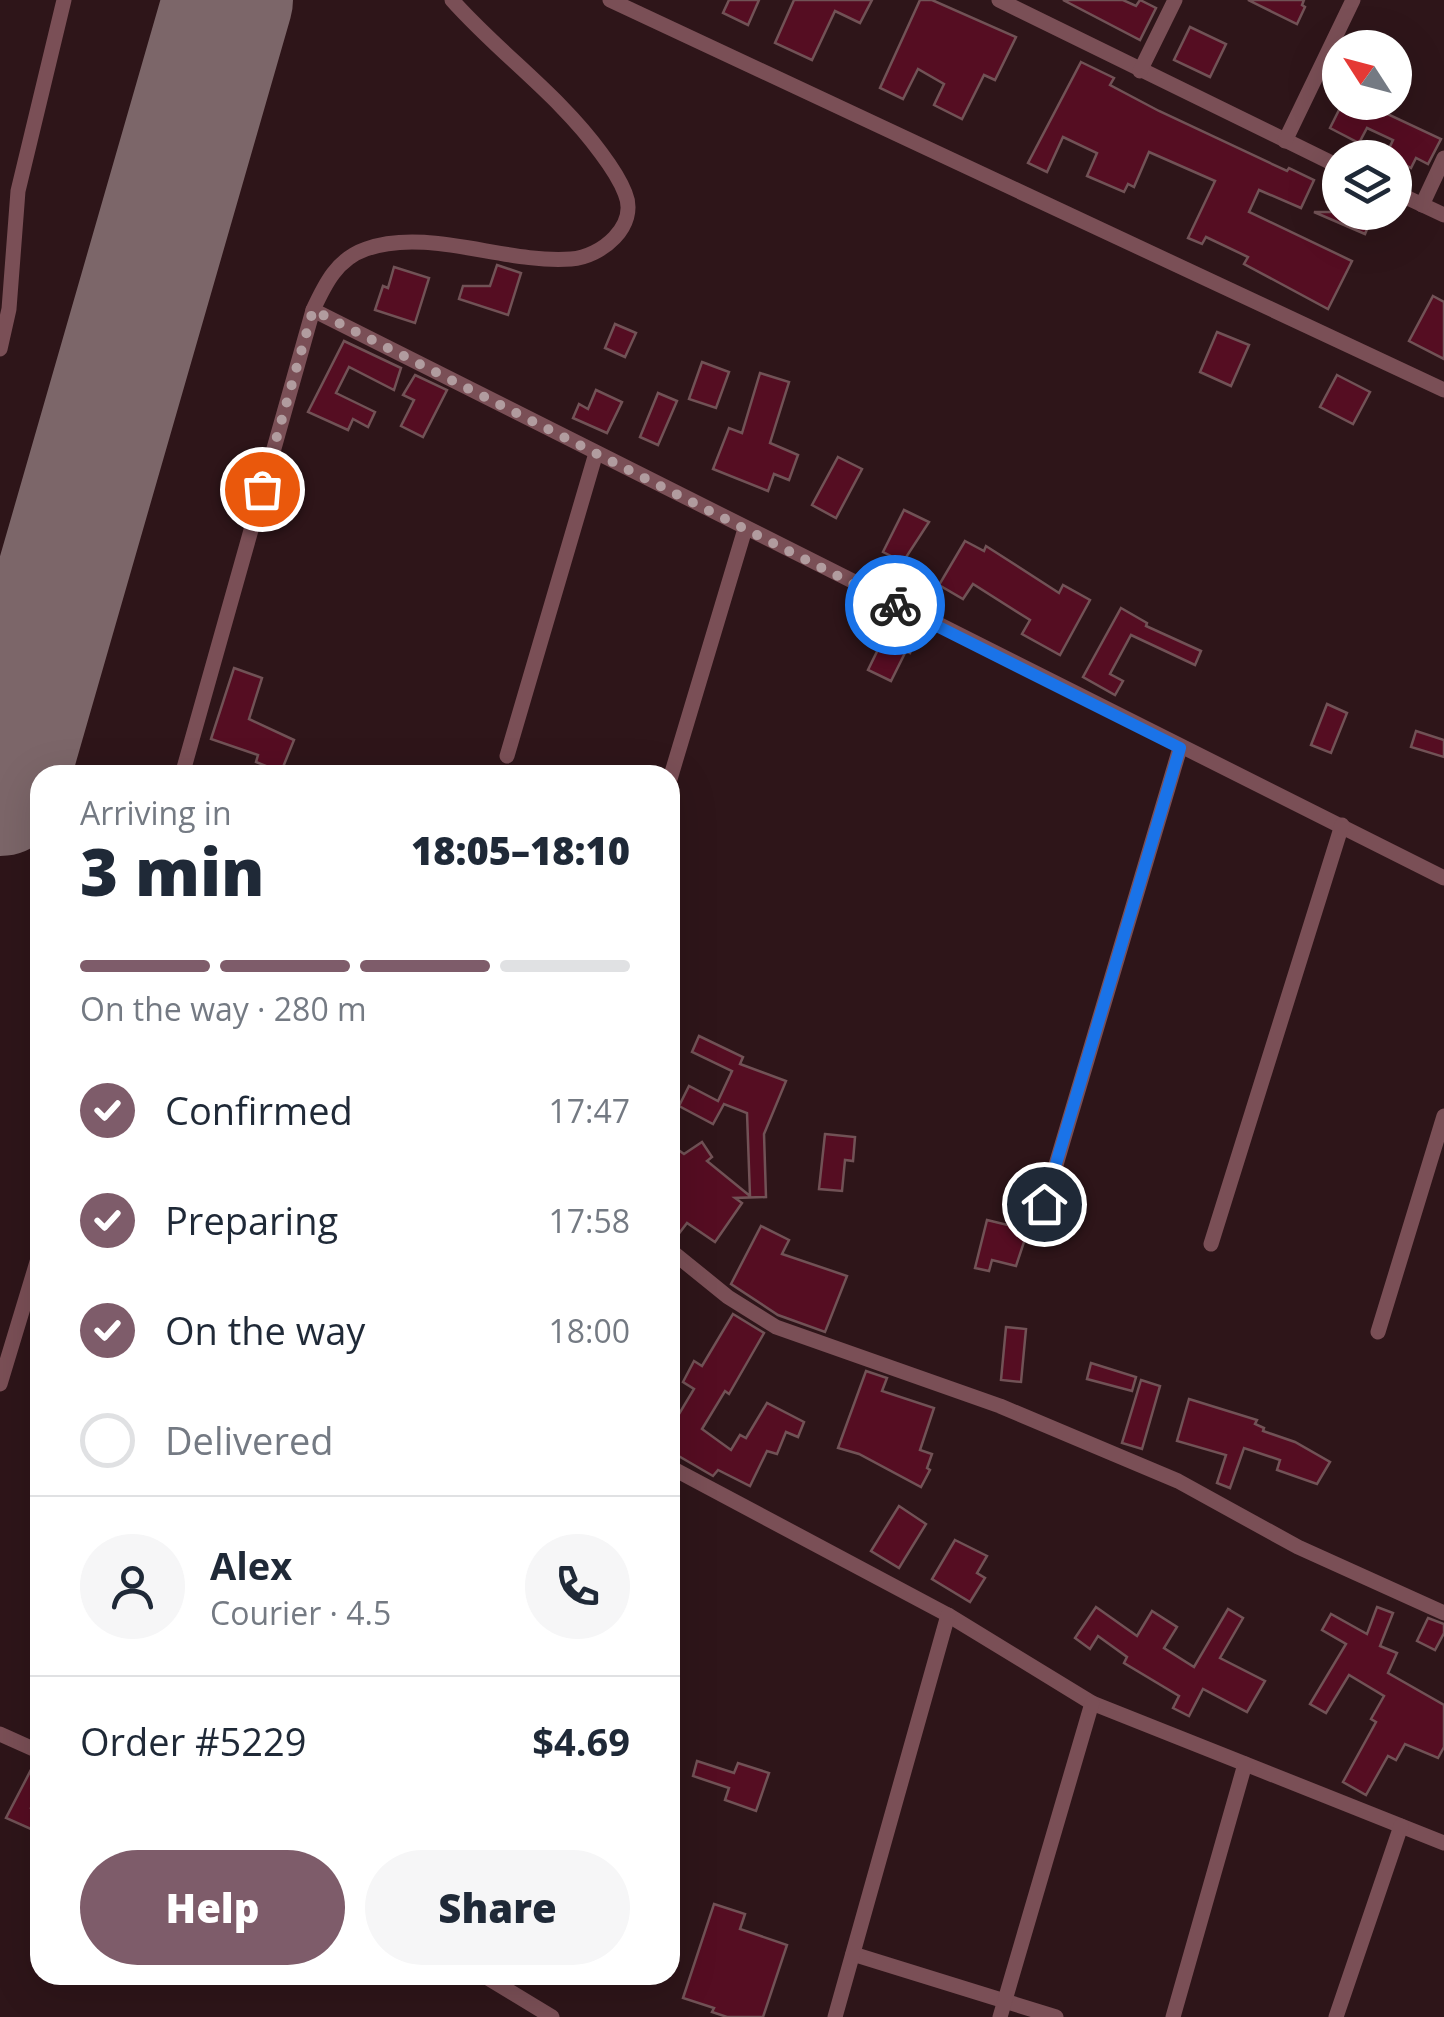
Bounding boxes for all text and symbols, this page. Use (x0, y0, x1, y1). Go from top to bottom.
north arrow (1322, 30, 1412, 120)
map controls (1322, 30, 1412, 230)
button: layers (1322, 140, 1412, 230)
pin (220, 447, 305, 532)
icon: bag (235, 462, 290, 517)
courier (845, 555, 945, 655)
icon: bike (868, 578, 923, 633)
text: Arriving in (80, 791, 232, 834)
text: 18:05–18:10 (411, 824, 630, 876)
text: 3 min (80, 827, 265, 915)
text: On the way · 280 m (80, 987, 367, 1030)
icon: check (80, 1083, 135, 1138)
text: Confirmed (165, 1084, 353, 1136)
text: 17:47 (548, 1089, 630, 1132)
pin (1002, 1162, 1087, 1247)
icon: home (1017, 1177, 1072, 1232)
icon: check (80, 1193, 135, 1248)
text: Preparing (165, 1194, 338, 1246)
text: 17:58 (548, 1199, 630, 1242)
icon: check (80, 1303, 135, 1358)
text: On the way (165, 1304, 365, 1356)
text: 18:00 (548, 1309, 630, 1352)
text: Delivered (165, 1414, 334, 1466)
button: person (80, 1534, 185, 1639)
button: phone (525, 1534, 630, 1639)
text: Alex (210, 1539, 292, 1591)
text: Courier · 4.5 (210, 1591, 391, 1634)
text: Order #5229 (80, 1715, 307, 1767)
text: $4.69 (532, 1715, 630, 1767)
button: Help (80, 1850, 345, 1965)
button: Share (365, 1850, 630, 1965)

